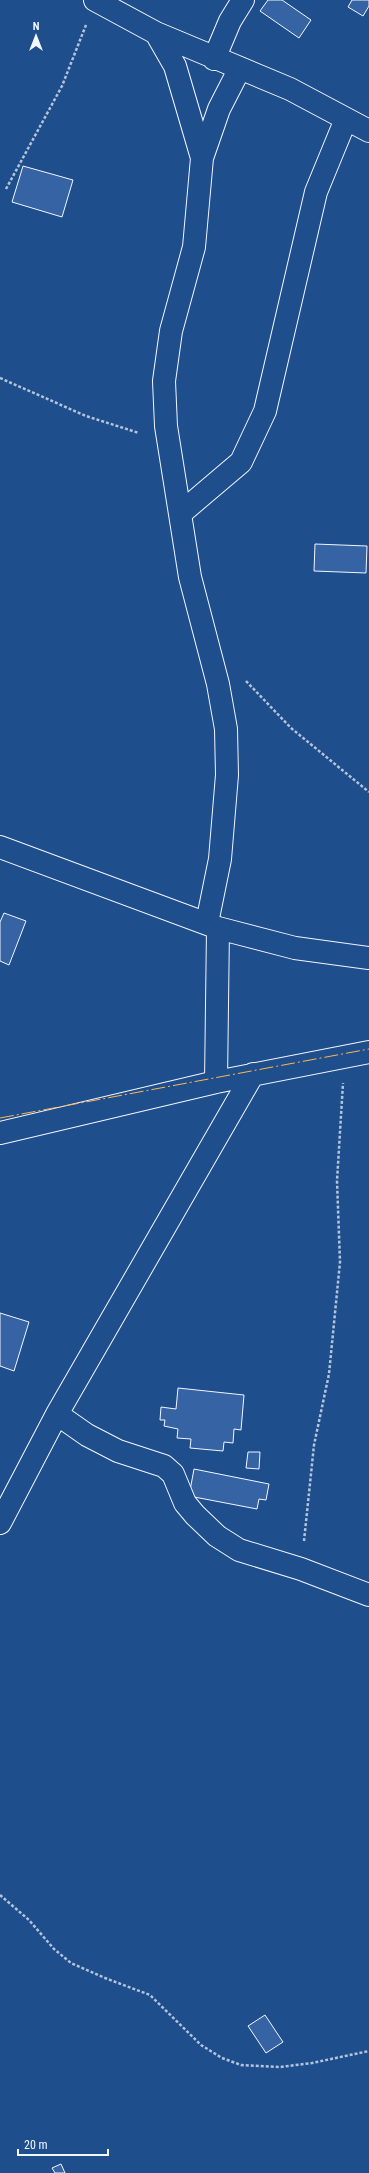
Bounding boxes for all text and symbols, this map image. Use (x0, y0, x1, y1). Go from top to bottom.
north arrow (16, 16, 56, 56)
text: N (33, 20, 40, 33)
scale bar (18, 2131, 108, 2157)
text: 20 m (24, 2138, 48, 2152)

